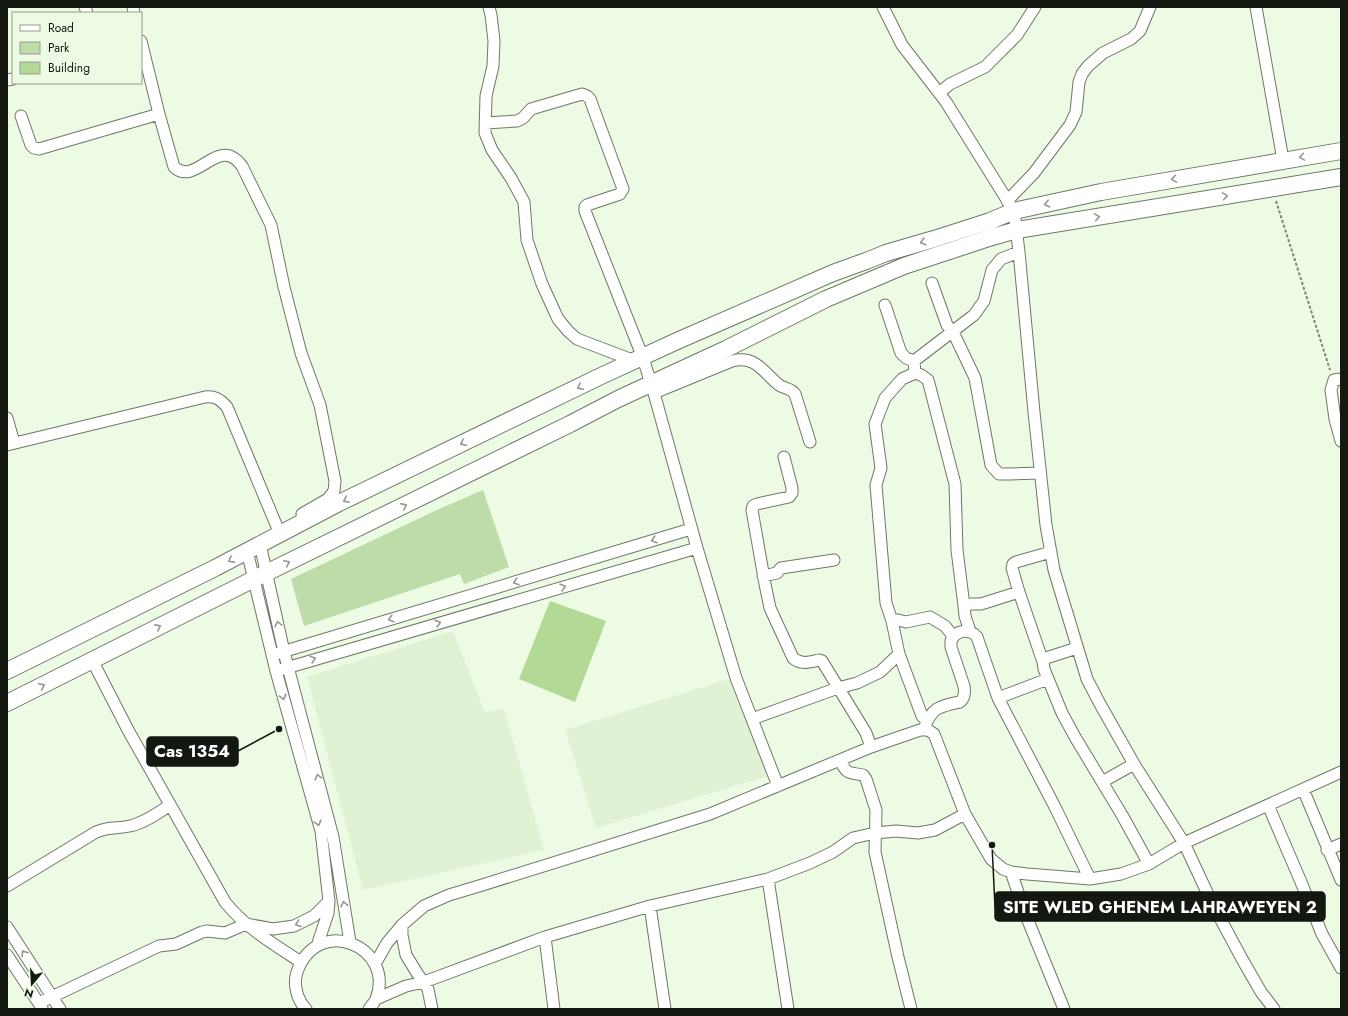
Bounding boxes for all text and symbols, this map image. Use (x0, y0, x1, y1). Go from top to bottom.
legend (12, 12, 142, 84)
text: Road (48, 19, 74, 37)
text: Park (48, 39, 70, 57)
text: Building (48, 59, 90, 77)
one-way arrow (1299, 152, 1306, 161)
one-way arrow (1171, 175, 1178, 183)
one-way arrow (1222, 193, 1228, 201)
one-way arrow (1044, 199, 1050, 207)
one-way arrow (1094, 214, 1100, 222)
one-way arrow (920, 238, 926, 246)
one-way arrow (577, 382, 584, 390)
one-way arrow (460, 438, 467, 446)
one-way arrow (343, 495, 350, 503)
one-way arrow (399, 503, 407, 511)
one-way arrow (651, 535, 658, 544)
one-way arrow (227, 555, 235, 562)
one-way arrow (283, 560, 290, 568)
one-way arrow (513, 577, 520, 586)
one-way arrow (559, 583, 566, 592)
one-way arrow (388, 614, 395, 623)
one-way arrow (434, 619, 441, 628)
one-way arrow (274, 621, 282, 627)
one-way arrow (154, 625, 161, 632)
one-way arrow (310, 656, 316, 664)
one-way arrow (38, 683, 45, 691)
one-way arrow (278, 694, 287, 701)
callout: Cas 1354 (147, 737, 238, 766)
text: Cas 1354 (154, 739, 230, 763)
one-way arrow (314, 773, 322, 780)
one-way arrow (313, 819, 322, 826)
callout: SITE WLED GHENEM LAHRAWEYEN 2 (995, 892, 1325, 921)
text: SITE WLED GHENEM LAHRAWEYEN 2 (1003, 895, 1317, 919)
one-way arrow (340, 901, 348, 907)
one-way arrow (295, 919, 302, 927)
one-way arrow (21, 950, 29, 957)
north arrow (12, 964, 52, 1004)
text: N (22, 985, 36, 1002)

